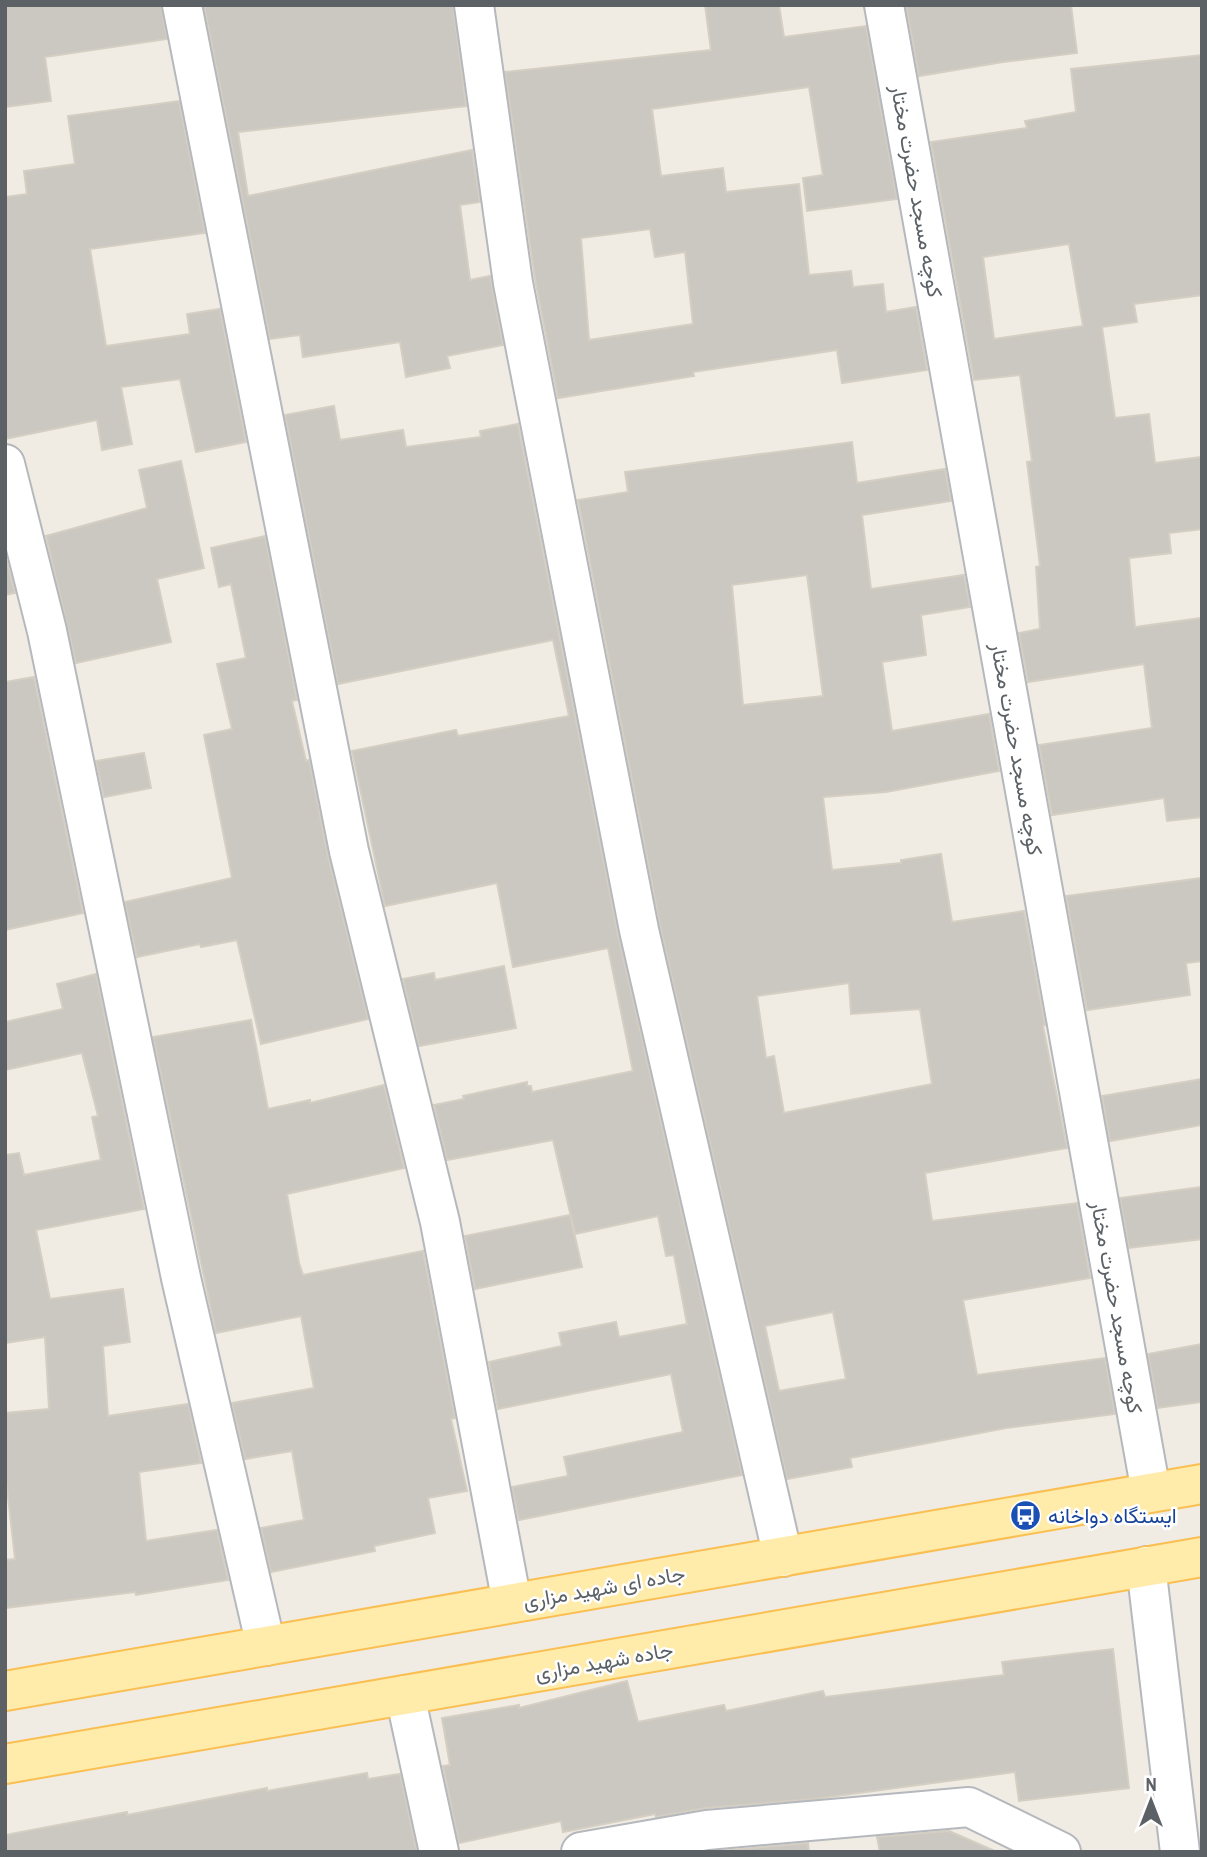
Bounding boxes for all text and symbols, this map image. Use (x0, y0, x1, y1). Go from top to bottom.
street label: کوچه مسجد حضرت مختار (884, 81, 950, 300)
street label: کوچه مسجد حضرت مختار (984, 639, 1050, 858)
street label: کوچه مسجد حضرت مختار (1084, 1197, 1150, 1416)
bus stop icon: ایستگاه دواخانه (1008, 1498, 1042, 1532)
place label: ایستگاه دواخانه (1048, 1501, 1177, 1530)
street label: جاده ای شهید مزاری (521, 1558, 687, 1616)
street label: جاده شهید مزاری (533, 1635, 675, 1687)
north arrow (1116, 1766, 1186, 1836)
text: N (1145, 1771, 1157, 1797)

